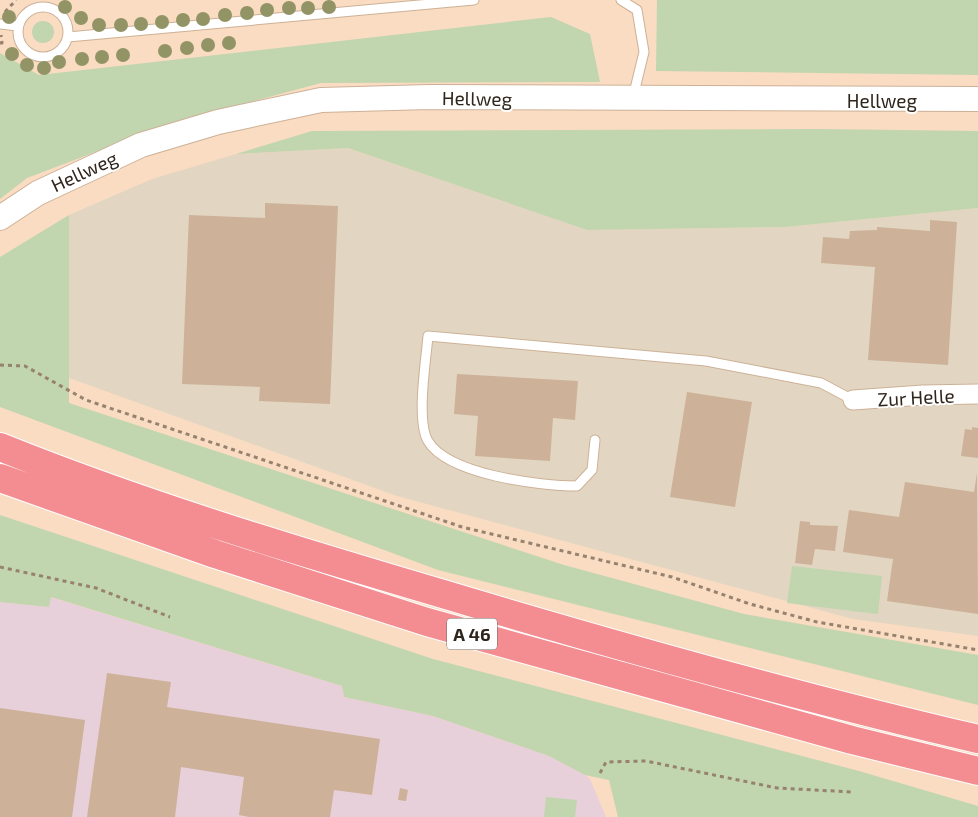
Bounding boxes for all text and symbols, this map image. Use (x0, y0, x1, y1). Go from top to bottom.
street label: Hellweg (442, 86, 513, 110)
street label: Hellweg (847, 89, 918, 112)
street label: Hellweg (47, 146, 121, 196)
street label: Zur Helle (877, 383, 955, 411)
road number: A 46 (447, 618, 497, 650)

